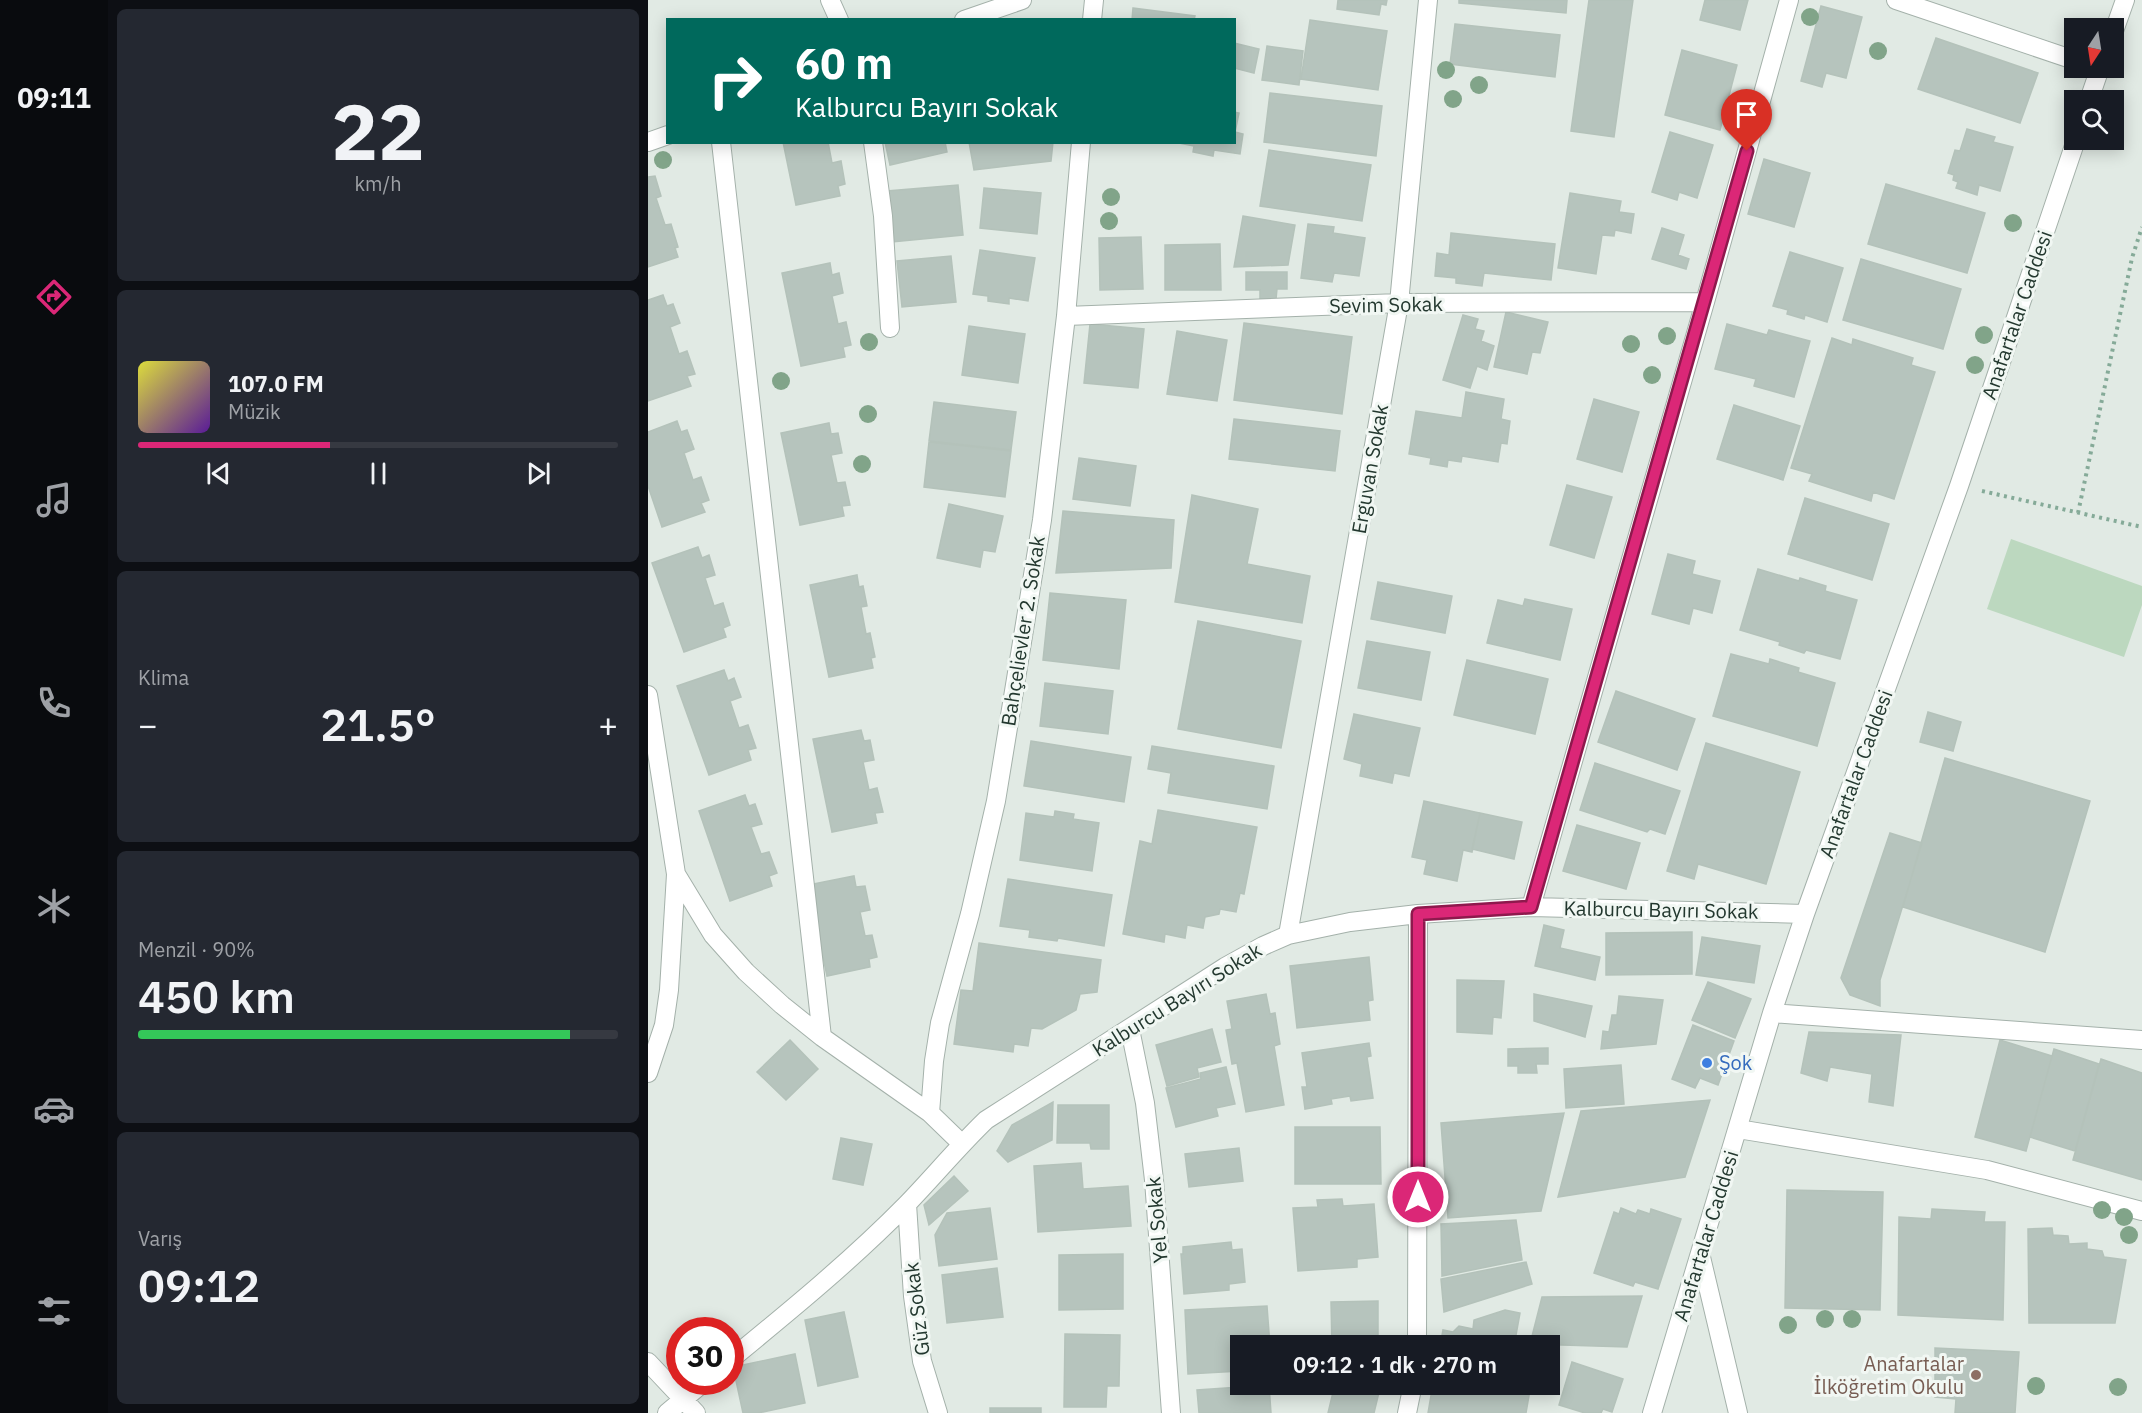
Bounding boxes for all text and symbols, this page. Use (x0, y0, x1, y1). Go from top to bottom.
north arrow (2064, 18, 2124, 78)
map controls (2064, 18, 2124, 150)
text: 60 m (795, 36, 893, 91)
icon: right (696, 42, 774, 120)
text: 09:11 (17, 80, 91, 115)
text: 22 (331, 80, 425, 181)
text: Kalburcu Bayırı Sokak (795, 89, 1058, 124)
pin (1721, 89, 1772, 151)
button: search (2064, 90, 2124, 150)
icon: arrive (1730, 98, 1763, 131)
text: km/h (354, 170, 402, 197)
street label: Anafartalar Caddesi (1975, 227, 2058, 403)
icon: directions (33, 276, 75, 318)
street label: Sevim Sokak (1329, 290, 1444, 319)
text: 107.0 FM (228, 369, 324, 398)
text: Müzik (228, 398, 280, 425)
street label: Erguvan Sokak (1345, 401, 1394, 536)
icon: previous (202, 457, 235, 490)
icon: pause (362, 457, 395, 490)
icon: next (522, 457, 555, 490)
icon: music (33, 479, 75, 521)
street label: Bahçelievler 2. Sokak (994, 533, 1051, 728)
text: Klima (138, 664, 189, 691)
icon: phone (33, 682, 75, 724)
street label: Anafartalar Caddesi (1813, 686, 1899, 862)
text: 21.5° (320, 695, 436, 753)
text: − (138, 703, 158, 746)
text: + (598, 703, 618, 746)
icon: climate (33, 885, 75, 927)
street label: Kalburcu Bayırı Sokak (1563, 894, 1759, 925)
text: Menzil · 90% (138, 936, 255, 963)
street label: Kalburcu Bayırı Sokak (1087, 936, 1267, 1063)
text: 450 km (138, 967, 295, 1025)
place label: Şok (1719, 1049, 1753, 1076)
marker: Şok (1700, 1056, 1714, 1070)
icon: car (33, 1088, 75, 1130)
street label: Anafartalar Caddesi (1667, 1147, 1744, 1325)
position arrow (1386, 1165, 1450, 1229)
street label: Yel Sokak (1139, 1175, 1174, 1264)
text: Varış (138, 1225, 182, 1252)
text: 09:12 (138, 1256, 260, 1314)
street label: Güz Sokak (897, 1260, 936, 1357)
icon: filters (33, 1290, 75, 1332)
speed limit sign: 30 (666, 1317, 744, 1395)
text: 09:12 · 1 dk · 270 m (1293, 1350, 1497, 1379)
place label: Anafartalar İlköğretim Okulu (1813, 1350, 1964, 1400)
marker: Anafartalar İlköğretim Okulu (1969, 1368, 1983, 1382)

